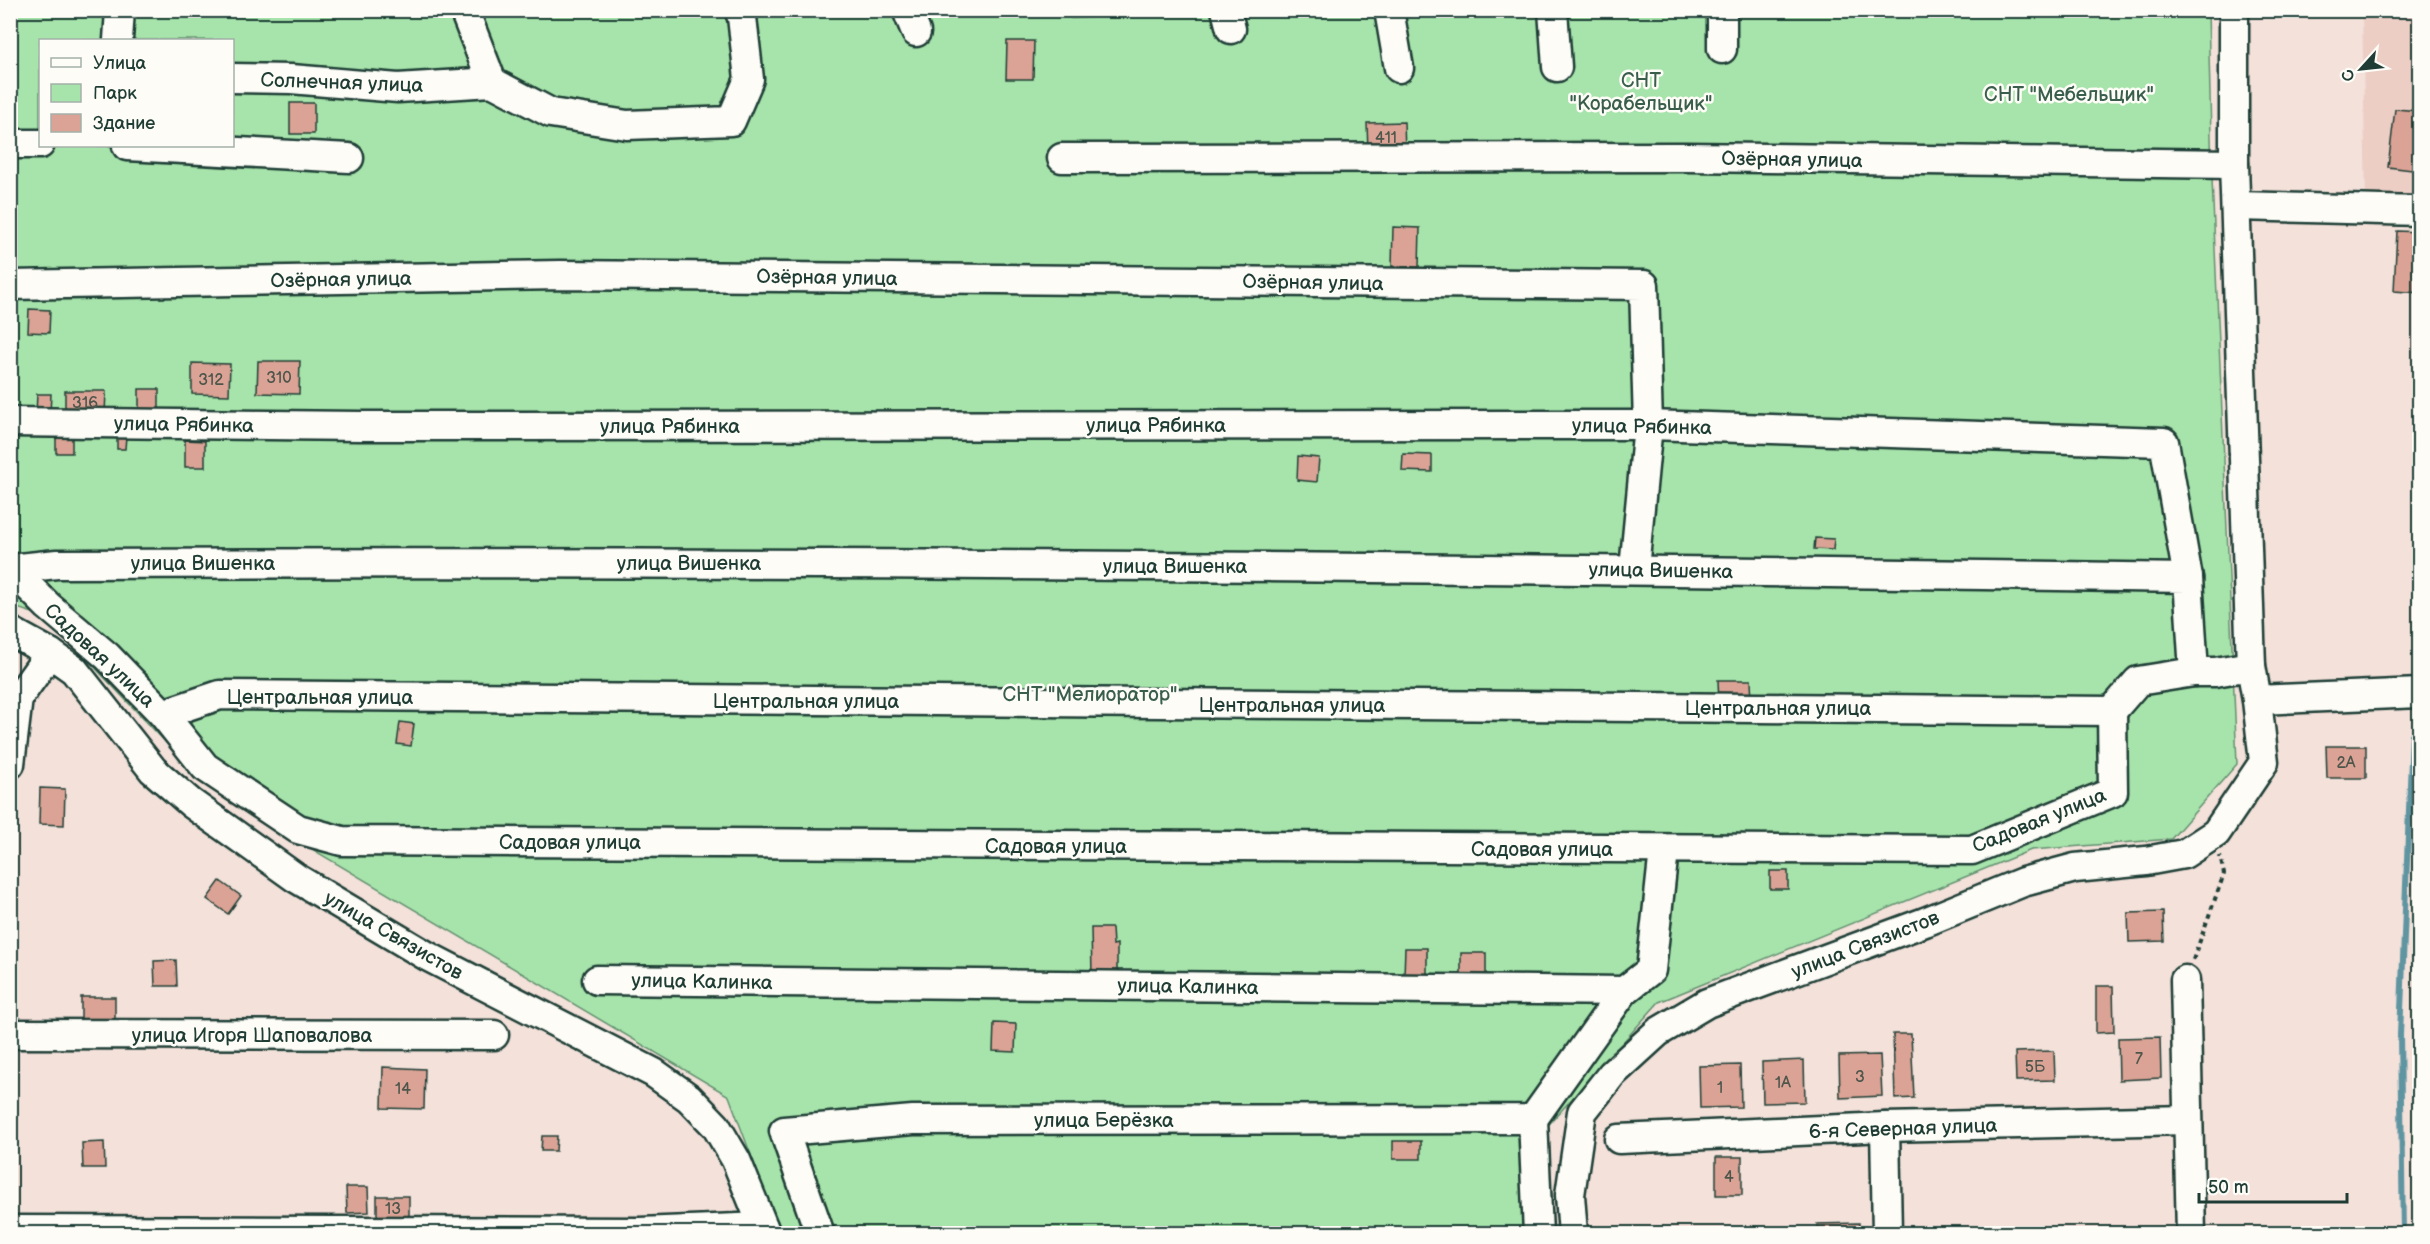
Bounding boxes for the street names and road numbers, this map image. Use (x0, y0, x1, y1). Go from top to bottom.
street label: Солнечная улица (260, 68, 424, 98)
street label: Озёрная улица (1721, 147, 1863, 173)
street label: Озёрная улица (756, 265, 898, 291)
street label: Озёрная улица (270, 267, 412, 293)
street label: Озёрная улица (1242, 270, 1384, 296)
street label: улица Рябинка (114, 412, 254, 438)
street label: улица Рябинка (1086, 414, 1226, 438)
street label: улица Рябинка (1572, 414, 1712, 440)
street label: улица Рябинка (600, 415, 740, 439)
street label: улица Вишенка (131, 552, 275, 576)
street label: улица Вишенка (617, 552, 761, 576)
street label: улица Вишенка (1103, 555, 1247, 579)
street label: улица Вишенка (1588, 558, 1734, 584)
street label: Садовая улица (39, 599, 160, 713)
street label: Центральная улица (227, 686, 413, 710)
street label: Центральная улица (713, 690, 899, 714)
street label: Центральная улица (1199, 694, 1385, 718)
street label: Центральная улица (1685, 697, 1871, 721)
street label: Садовая улица (1969, 783, 2110, 859)
street label: Садовая улица (499, 831, 641, 855)
street label: Садовая улица (985, 835, 1127, 859)
street label: Садовая улица (1471, 838, 1613, 862)
street label: улица Связистов (320, 886, 468, 986)
street label: улица Связистов (1788, 906, 1943, 984)
street label: улица Калинка (631, 969, 773, 995)
street label: улица Калинка (1117, 974, 1259, 1000)
street label: улица Игоря Шаповалова (132, 1024, 372, 1048)
street label: улица Берёзка (1034, 1109, 1174, 1133)
street label: 6-я Северная улица (1808, 1114, 1998, 1144)

